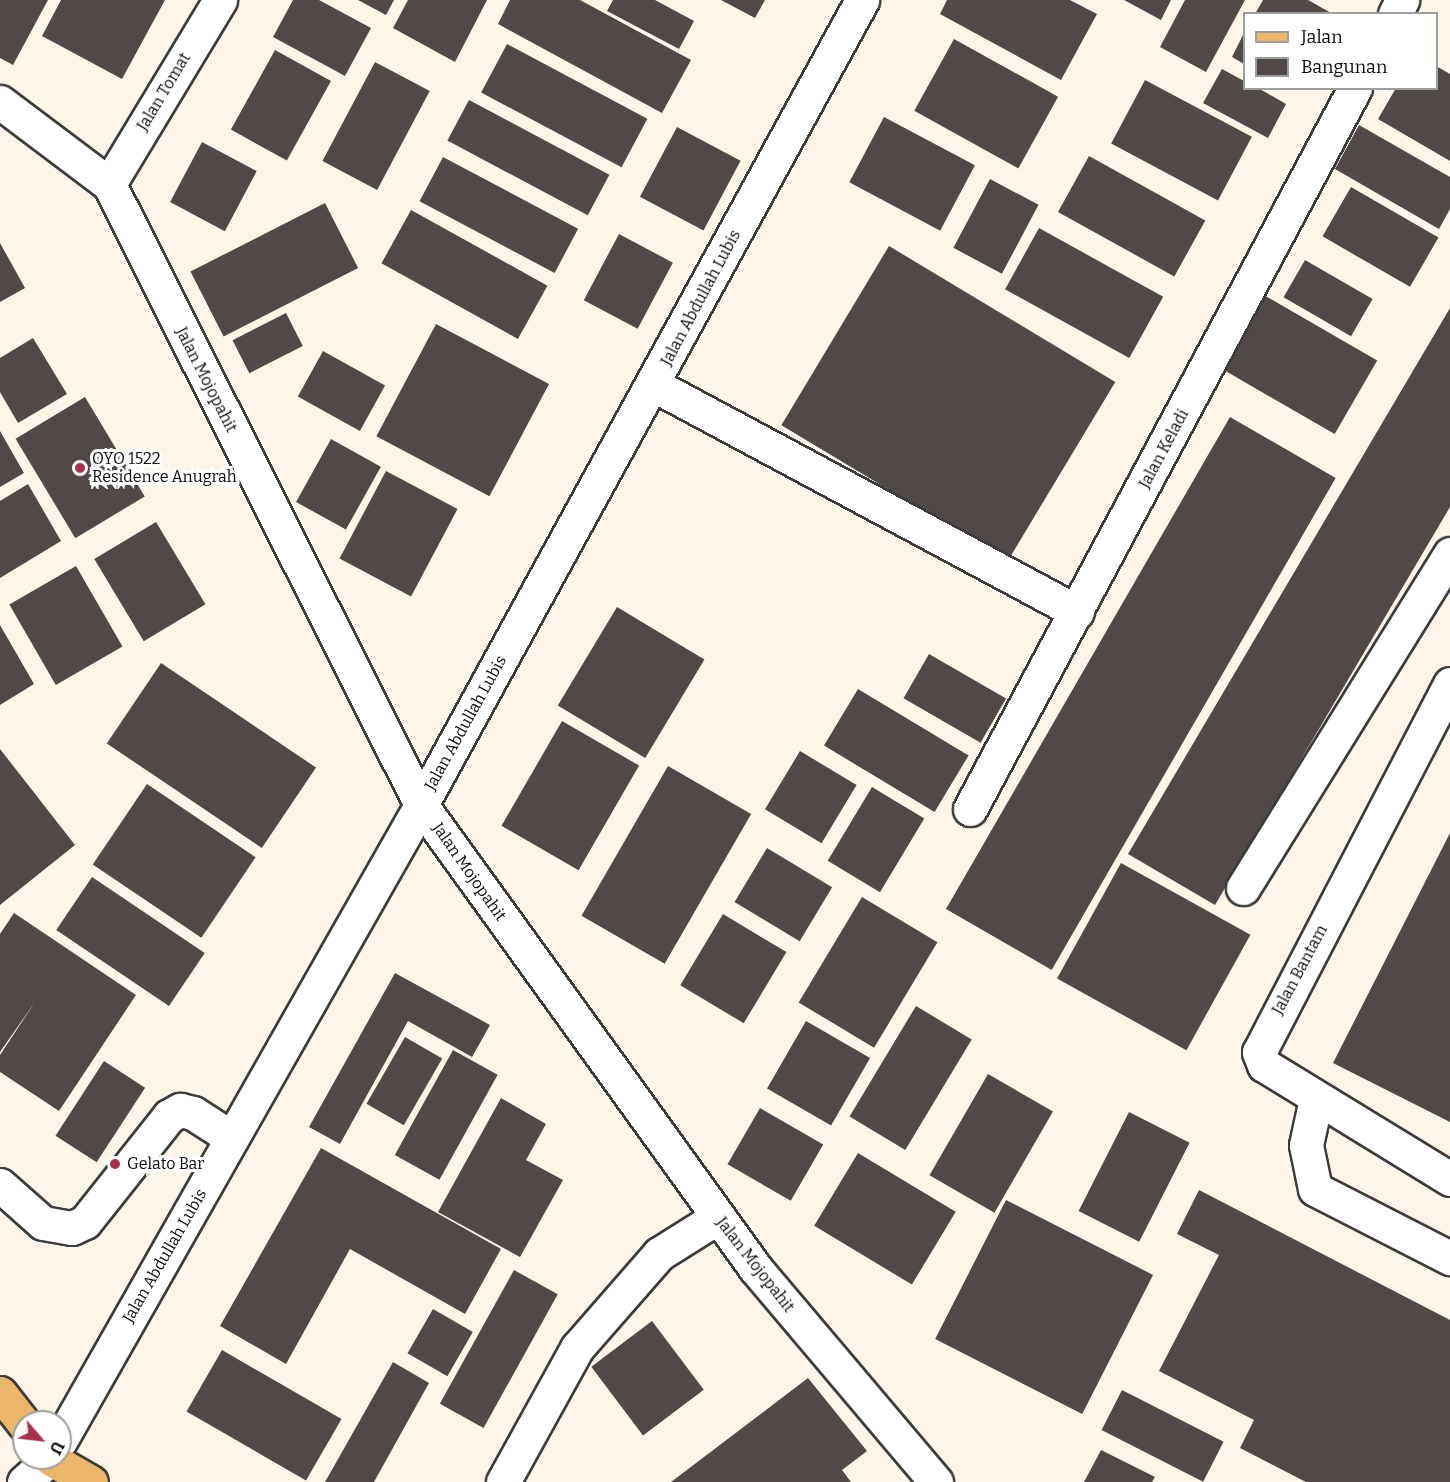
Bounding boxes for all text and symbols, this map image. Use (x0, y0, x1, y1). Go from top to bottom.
legend (1243, 12, 1438, 90)
text: Jalan (1301, 26, 1343, 48)
street label: Jalan Tomat (133, 49, 195, 135)
text: Bangunan (1301, 56, 1387, 78)
street label: Jalan Abdullah Lubis (657, 227, 745, 369)
street label: Jalan Mojopahit (171, 324, 241, 436)
street label: Jalan Keladi (1135, 406, 1193, 492)
place label: OYO 1522 Residence Anugrah (92, 449, 237, 487)
marker: OYO 1522 Residence Anugrah (73, 461, 87, 475)
street label: Jalan Abdullah Lubis (421, 652, 511, 794)
street label: Jalan Mojopahit (428, 819, 510, 925)
street label: Jalan Bantam (1268, 922, 1332, 1018)
place label: Gelato Bar (127, 1154, 204, 1174)
marker: Gelato Bar (108, 1157, 122, 1171)
street label: Jalan Abdullah Lubis (119, 1186, 211, 1326)
street label: Jalan Mojopahit (712, 1214, 798, 1316)
north arrow (12, 1410, 72, 1470)
text: U (45, 1438, 68, 1457)

